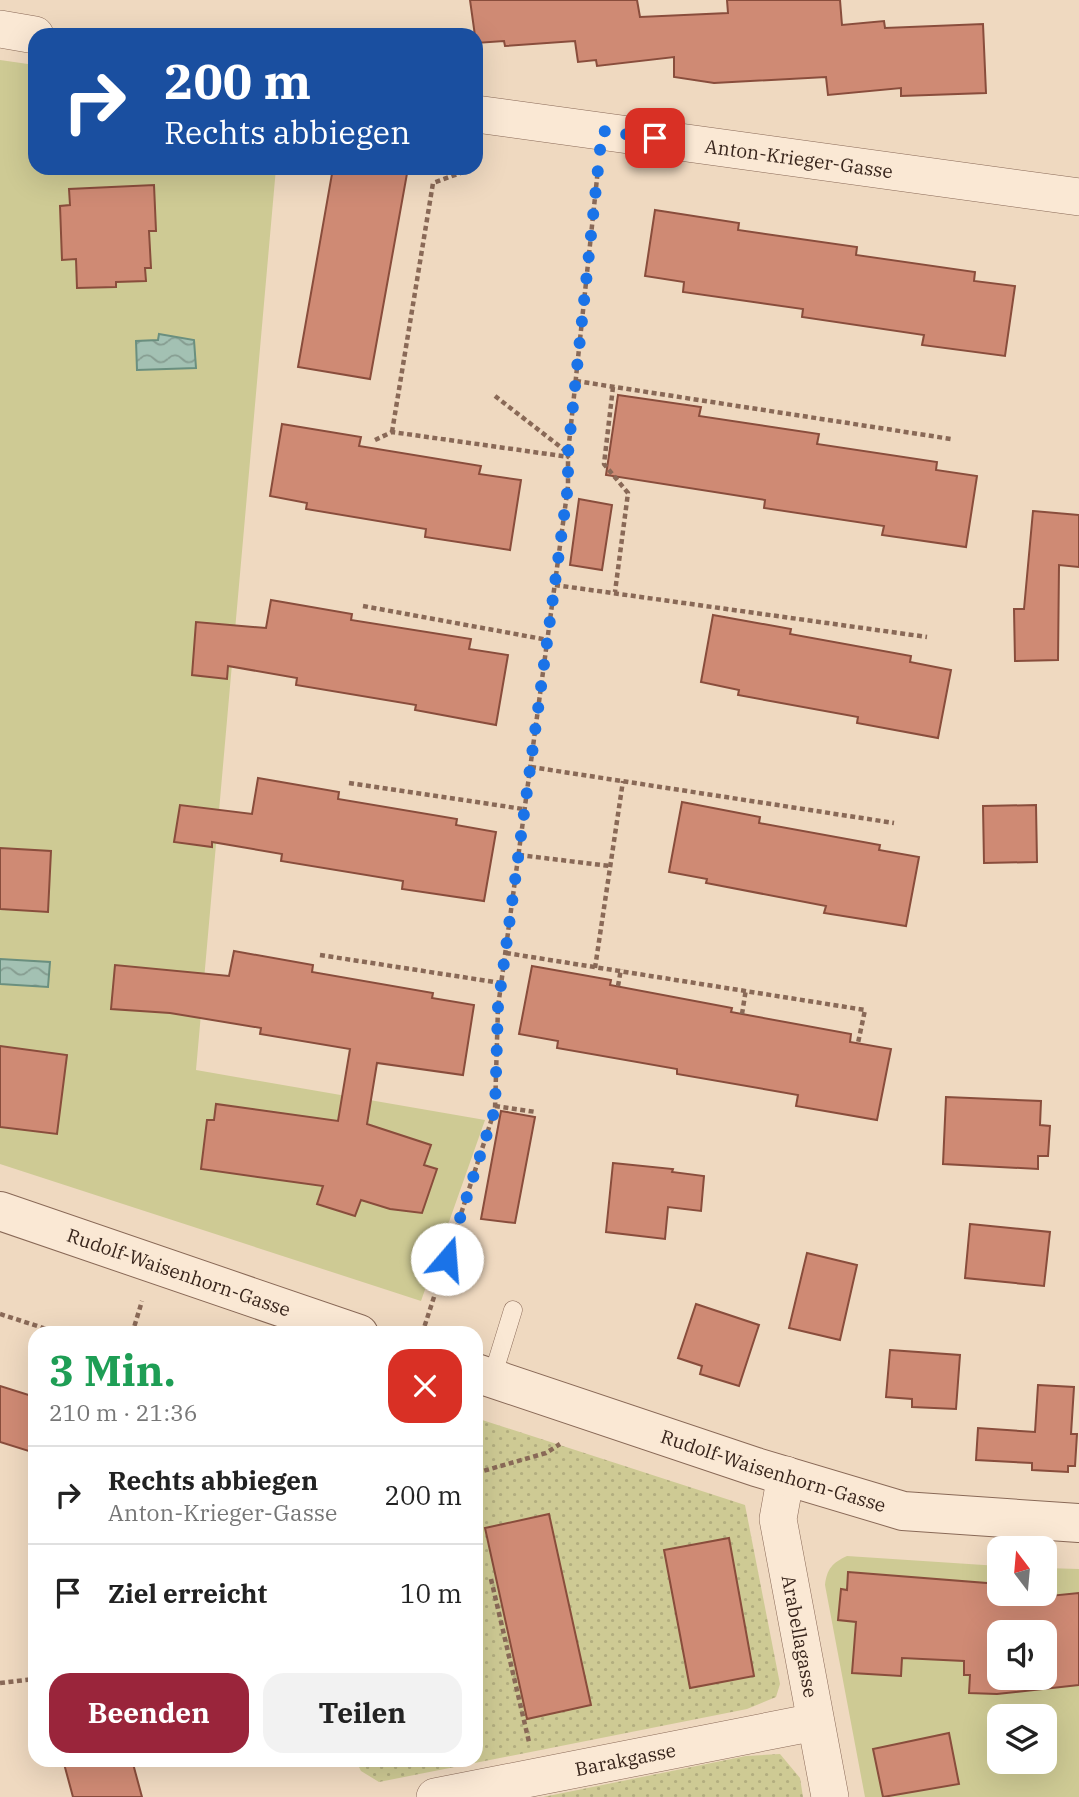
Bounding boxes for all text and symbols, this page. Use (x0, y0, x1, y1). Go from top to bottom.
text: 200 m (164, 49, 311, 112)
icon: right (49, 56, 140, 147)
pin (625, 108, 685, 168)
text: Rechts abbiegen (164, 111, 410, 153)
icon: arrive (636, 119, 674, 157)
street label: Anton-Krieger-Gasse (703, 134, 894, 183)
position arrow (410, 1222, 484, 1296)
street label: Rudolf-Waisenhorn-Gasse (64, 1223, 294, 1322)
text: 3 Min. (49, 1343, 176, 1398)
button: close (388, 1349, 462, 1423)
text: 210 m · 21:36 (49, 1397, 198, 1427)
street label: Rudolf-Waisenhorn-Gasse (658, 1424, 889, 1517)
text: Rechts abbiegen (108, 1463, 318, 1497)
icon: right (49, 1476, 87, 1514)
text: 200 m (384, 1478, 462, 1512)
text: Anton-Krieger-Gasse (108, 1497, 337, 1527)
north arrow (987, 1536, 1057, 1606)
map controls (987, 1536, 1057, 1774)
street label: Arabellagasse (777, 1573, 823, 1700)
icon: arrive (49, 1574, 87, 1612)
text: Ziel erreicht (108, 1576, 267, 1610)
text: 10 m (400, 1576, 462, 1610)
button: sound (987, 1620, 1057, 1690)
button: Beenden (49, 1673, 249, 1753)
button: Teilen (263, 1673, 462, 1753)
button: layers (987, 1704, 1057, 1774)
street label: Barakgasse (573, 1738, 678, 1781)

